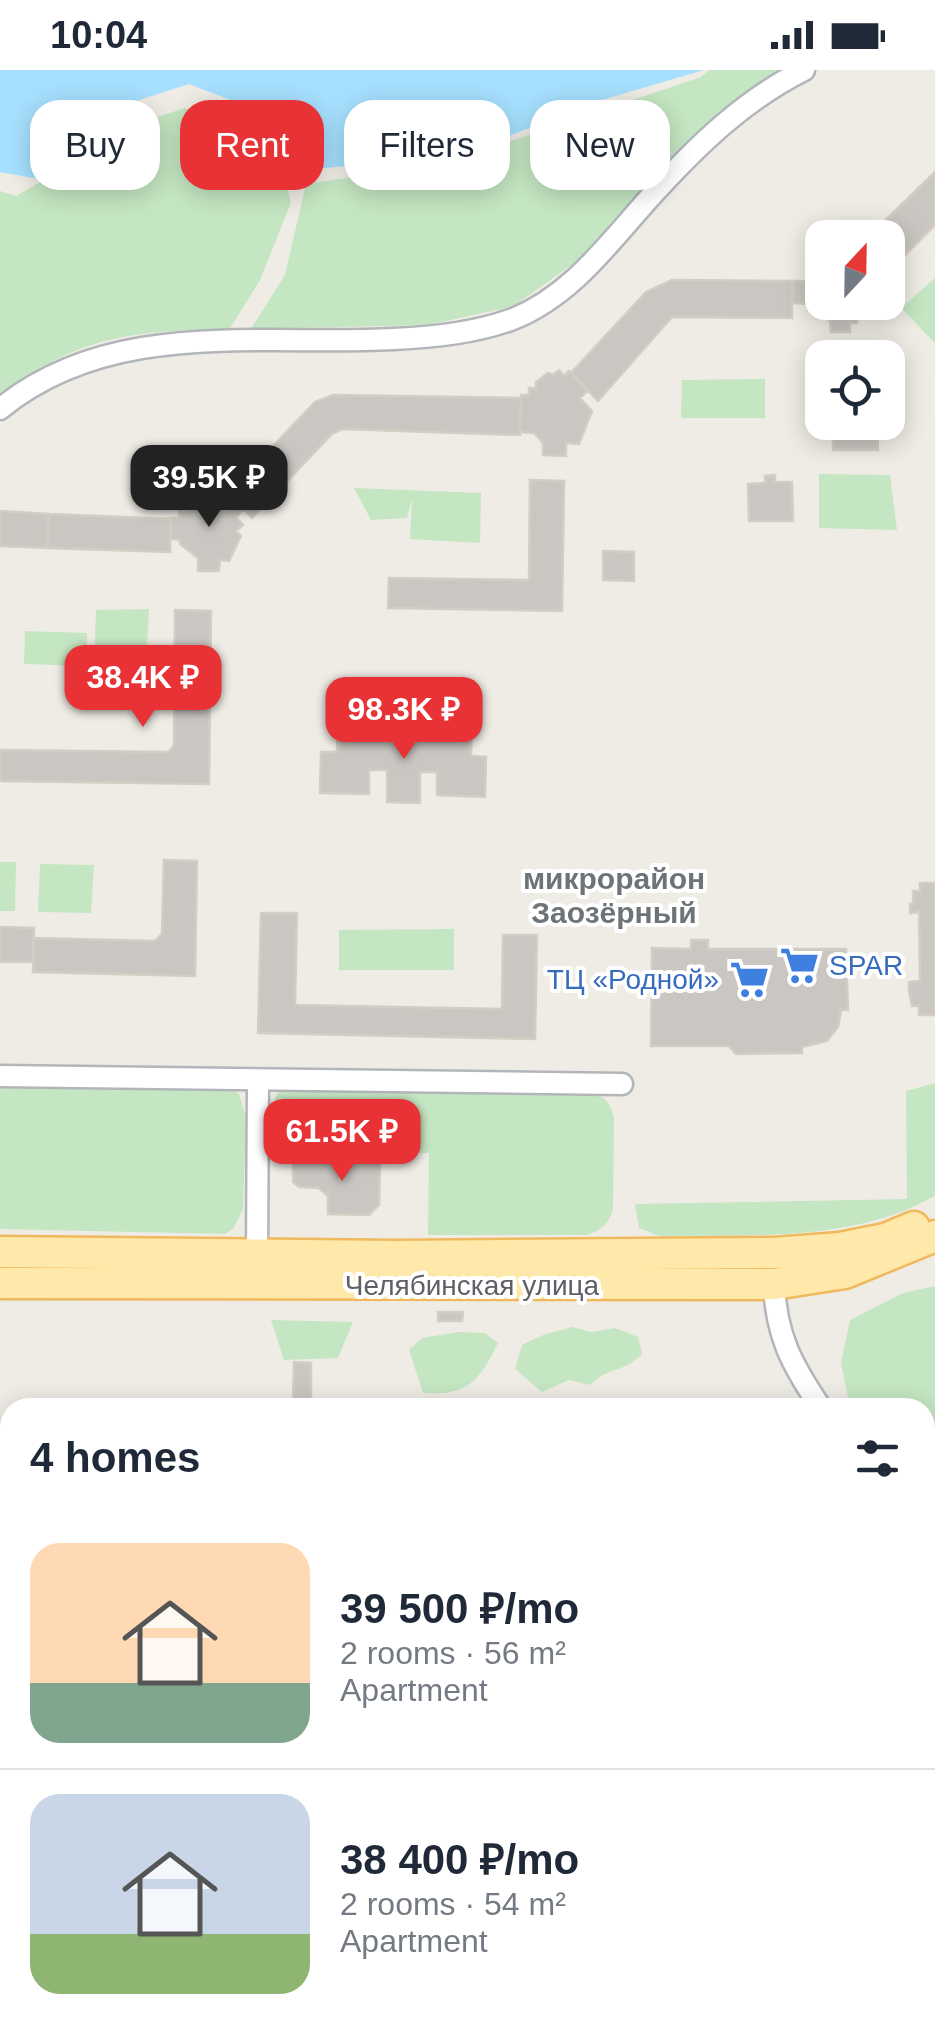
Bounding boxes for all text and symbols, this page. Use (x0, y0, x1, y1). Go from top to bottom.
text: 10:04 (50, 14, 147, 56)
chip: Buy (30, 100, 160, 190)
chip: Rent (180, 100, 324, 190)
chip: Filters (344, 100, 510, 190)
chip: New (530, 100, 670, 190)
north arrow (805, 220, 905, 320)
map controls (805, 220, 905, 440)
button: locate (805, 340, 905, 440)
pin: 39.5K ₽ (117, 445, 301, 530)
text: 39.5K ₽ (153, 459, 265, 495)
pin: 38.4K ₽ (51, 645, 235, 730)
text: 38.4K ₽ (87, 659, 199, 695)
pin: 98.3K ₽ (312, 677, 496, 762)
text: 98.3K ₽ (348, 691, 460, 727)
district label: микрорайон Заозёрный (523, 862, 705, 929)
supermarket icon: SPAR (778, 944, 820, 986)
place label: SPAR (829, 950, 903, 981)
supermarket icon: ТЦ «Родной» (728, 958, 770, 1000)
place label: ТЦ «Родной» (547, 964, 719, 995)
pin: 61.5K ₽ (250, 1099, 434, 1184)
text: 61.5K ₽ (286, 1113, 398, 1149)
street label: Челябинская улица (345, 1270, 600, 1301)
icon: filters (850, 1431, 905, 1486)
text: 4 homes (30, 1434, 200, 1481)
icon: home (110, 1583, 230, 1703)
text: 39 500 ₽/mo (340, 1585, 579, 1632)
text: 2 rooms · 56 m² (340, 1635, 566, 1671)
text: Apartment (340, 1672, 488, 1708)
icon: home (110, 1834, 230, 1954)
text: 38 400 ₽/mo (340, 1836, 579, 1883)
text: 2 rooms · 54 m² (340, 1886, 566, 1922)
text: Apartment (340, 1923, 488, 1959)

